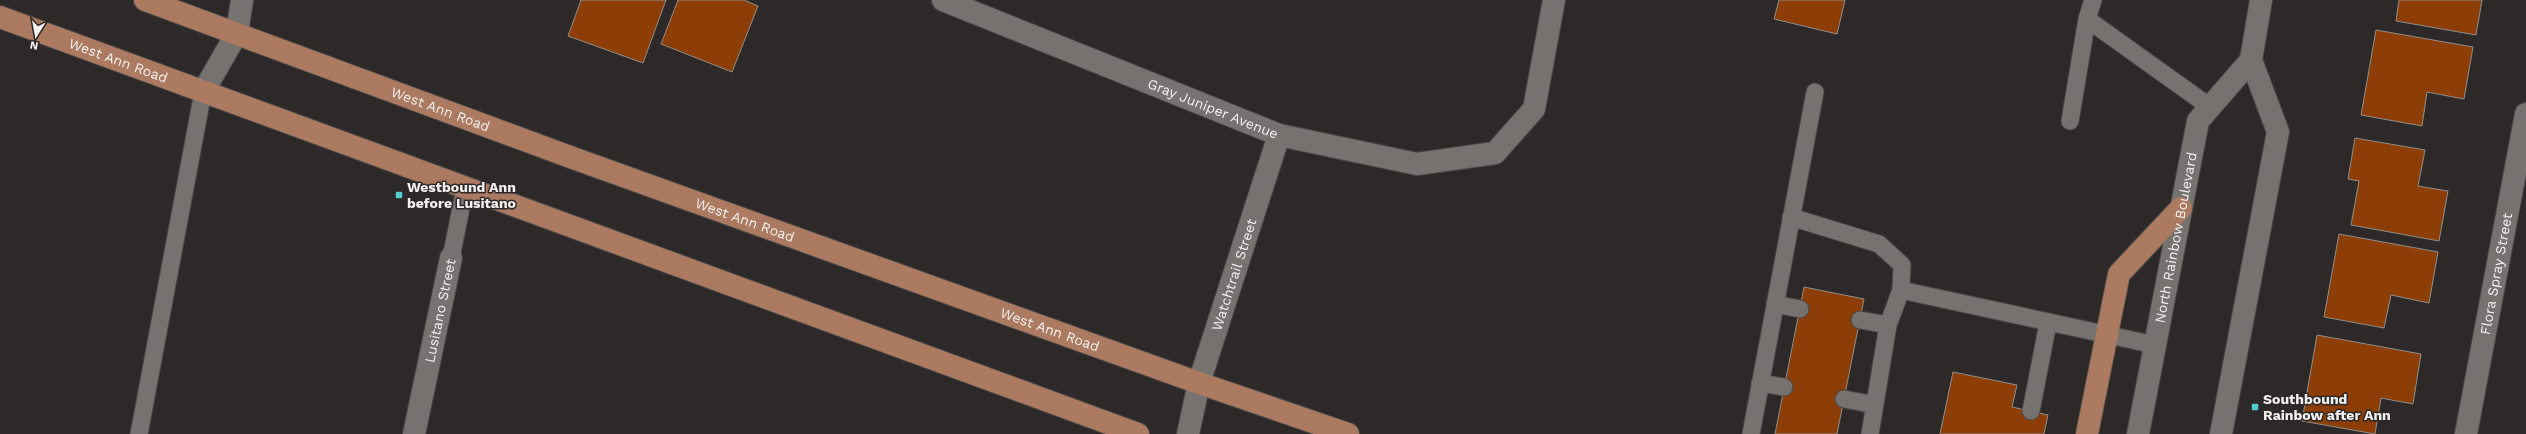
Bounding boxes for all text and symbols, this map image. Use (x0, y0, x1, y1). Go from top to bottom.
north arrow (16, 16, 56, 56)
street label: West Ann Road (67, 35, 170, 86)
text: N (29, 38, 39, 52)
street label: Gray Juniper Avenue (1145, 75, 1281, 142)
street label: West Ann Road (389, 84, 492, 135)
street label: North Rainbow Boulevard (2151, 151, 2200, 324)
place label: Westbound Ann before Lusitano (407, 179, 516, 211)
marker: Westbound Ann before Lusitano (394, 190, 404, 200)
street label: West Ann Road (693, 195, 797, 245)
street label: Flora Spray Street (2477, 211, 2515, 336)
street label: Watchtrail Street (1208, 217, 1260, 333)
street label: Lusitano Street (421, 257, 459, 364)
street label: West Ann Road (998, 304, 1102, 355)
place label: Southbound Rainbow after Ann (2263, 391, 2391, 423)
marker: Southbound Rainbow after Ann (2250, 402, 2260, 412)

